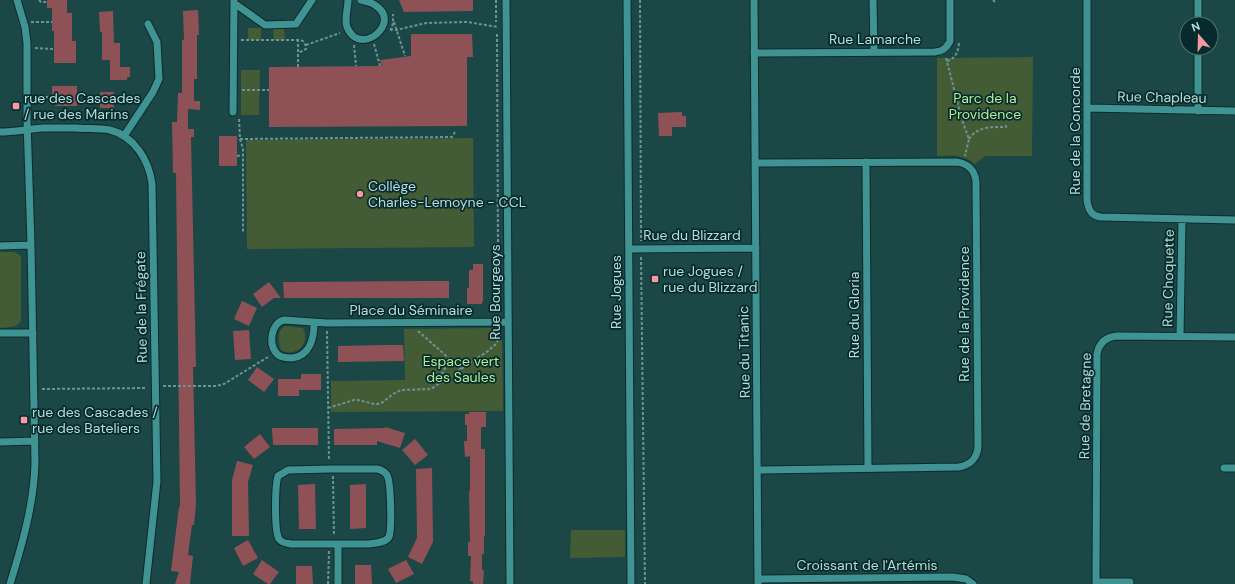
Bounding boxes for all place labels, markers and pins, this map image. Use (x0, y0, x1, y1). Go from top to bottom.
place label: rue des Cascades / rue des Marins (24, 89, 140, 123)
marker: rue des Cascades / rue des Marins (11, 101, 21, 111)
place label: Collège Charles-Lemoyne - CCL (368, 177, 526, 211)
marker: Collège Charles-Lemoyne - CCL (355, 189, 365, 199)
place label: rue Jogues / rue du Blizzard (663, 262, 757, 296)
marker: rue Jogues / rue du Blizzard (650, 274, 660, 284)
place label: rue des Cascades / rue des Bateliers (32, 403, 158, 437)
marker: rue des Cascades / rue des Bateliers (19, 415, 29, 425)

